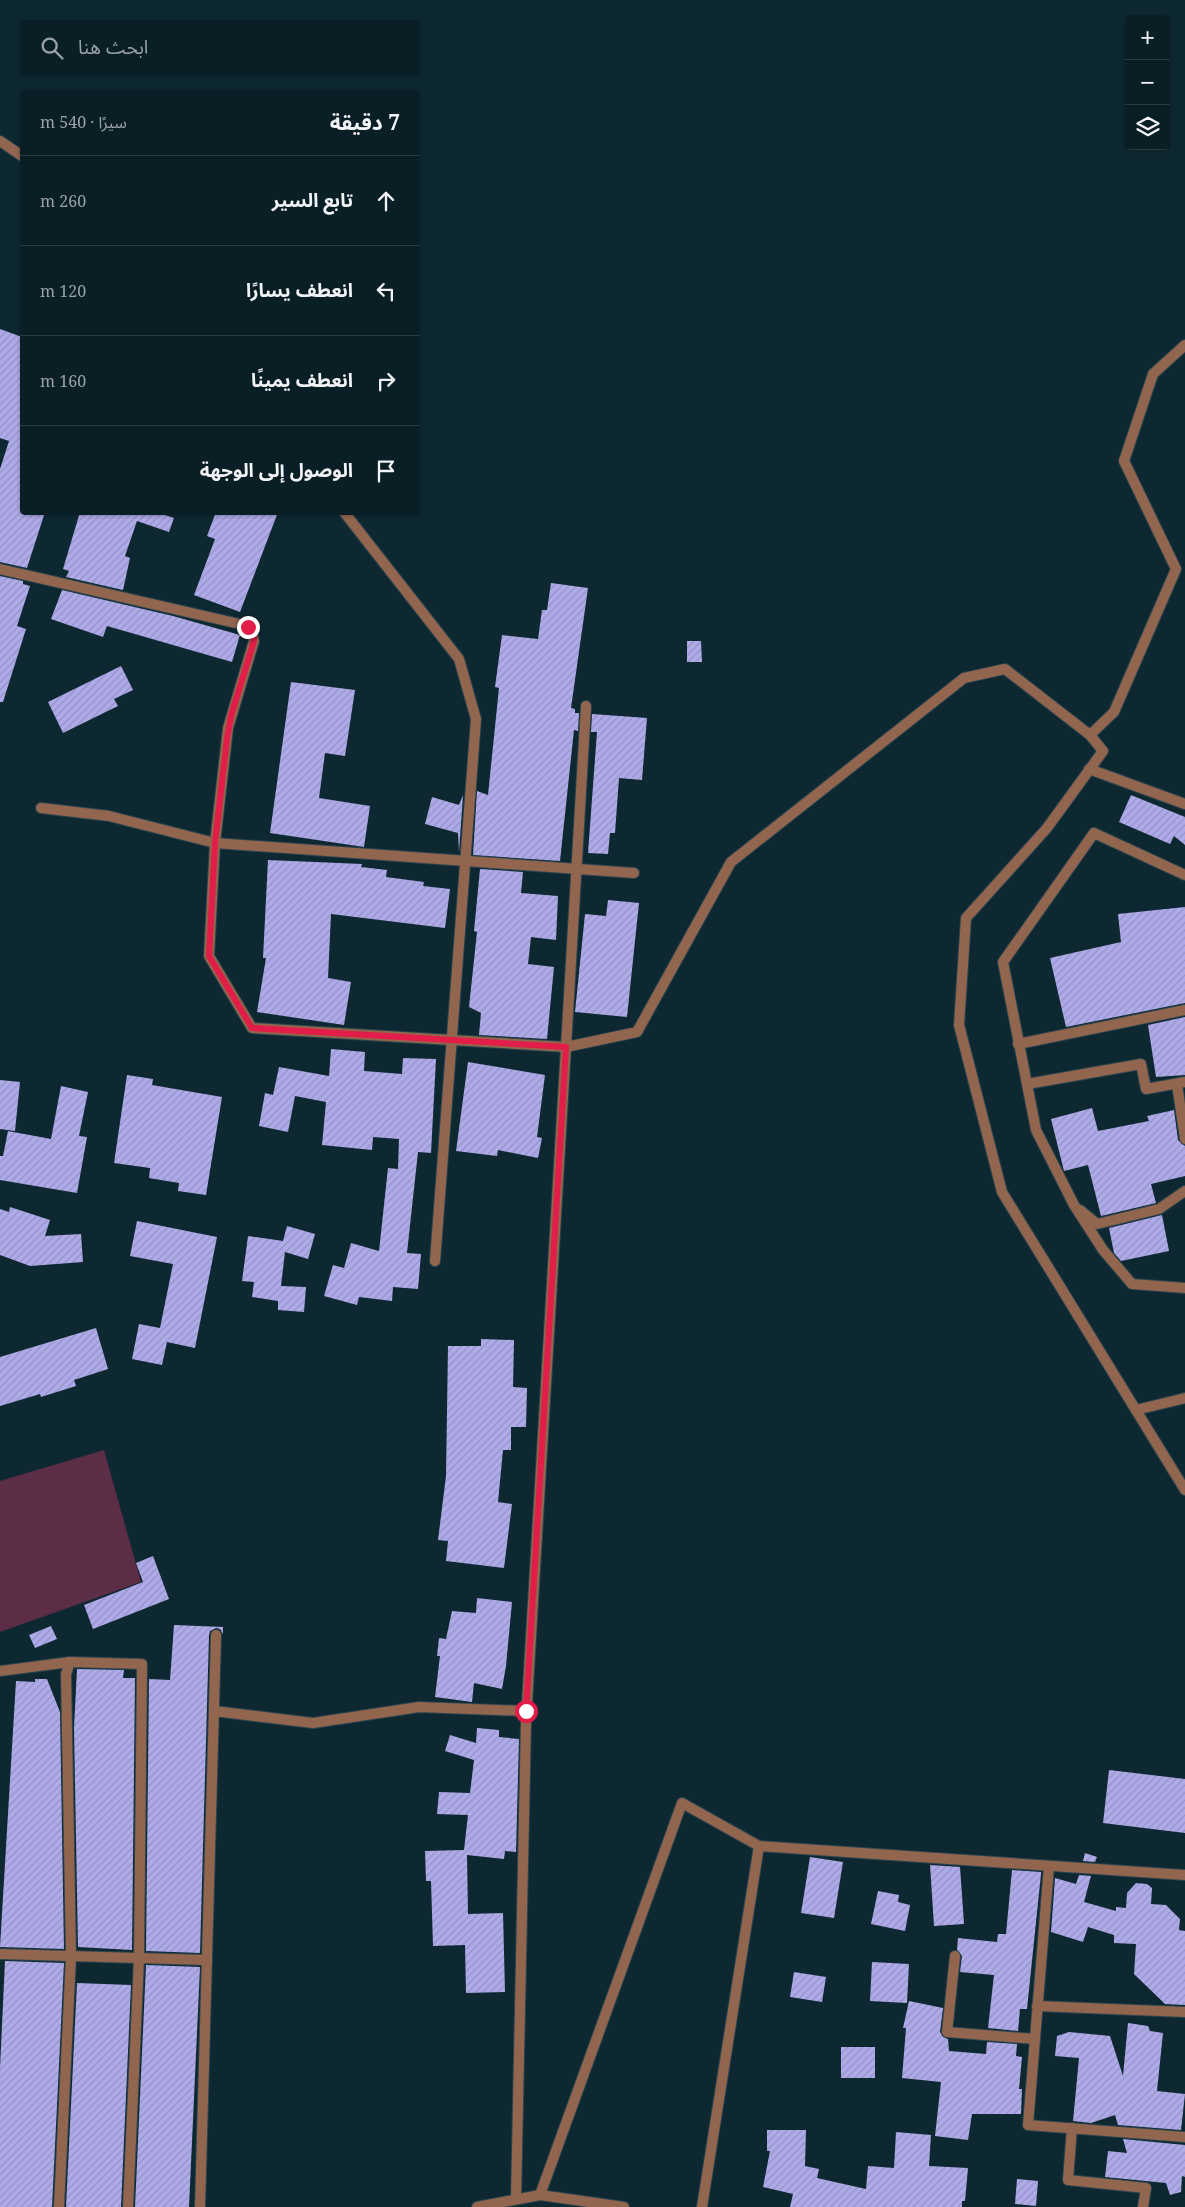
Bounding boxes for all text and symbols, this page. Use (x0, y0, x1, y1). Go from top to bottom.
map controls (1125, 15, 1170, 150)
button: + (1125, 15, 1170, 60)
search box (20, 20, 420, 75)
icon: search (38, 34, 66, 62)
text: ابحث هنا (78, 34, 148, 60)
button: − (1125, 60, 1170, 105)
button: layers (1125, 105, 1170, 150)
text: 7 دقيقة (330, 108, 400, 136)
text: سيرًا · 540 m (40, 111, 127, 133)
text: تابع السير (272, 187, 353, 213)
icon: ahead (372, 187, 400, 215)
text: 260 m (40, 190, 86, 212)
text: انعطف يسارًا (246, 277, 353, 303)
icon: left (372, 277, 400, 305)
text: 120 m (40, 280, 86, 302)
text: انعطف يمينًا (251, 367, 353, 393)
icon: right (372, 367, 400, 395)
text: 160 m (40, 370, 86, 392)
text: الوصول إلى الوجهة (200, 457, 353, 483)
icon: arrive (372, 457, 400, 485)
route end (237, 616, 260, 639)
route start (515, 1700, 538, 1723)

